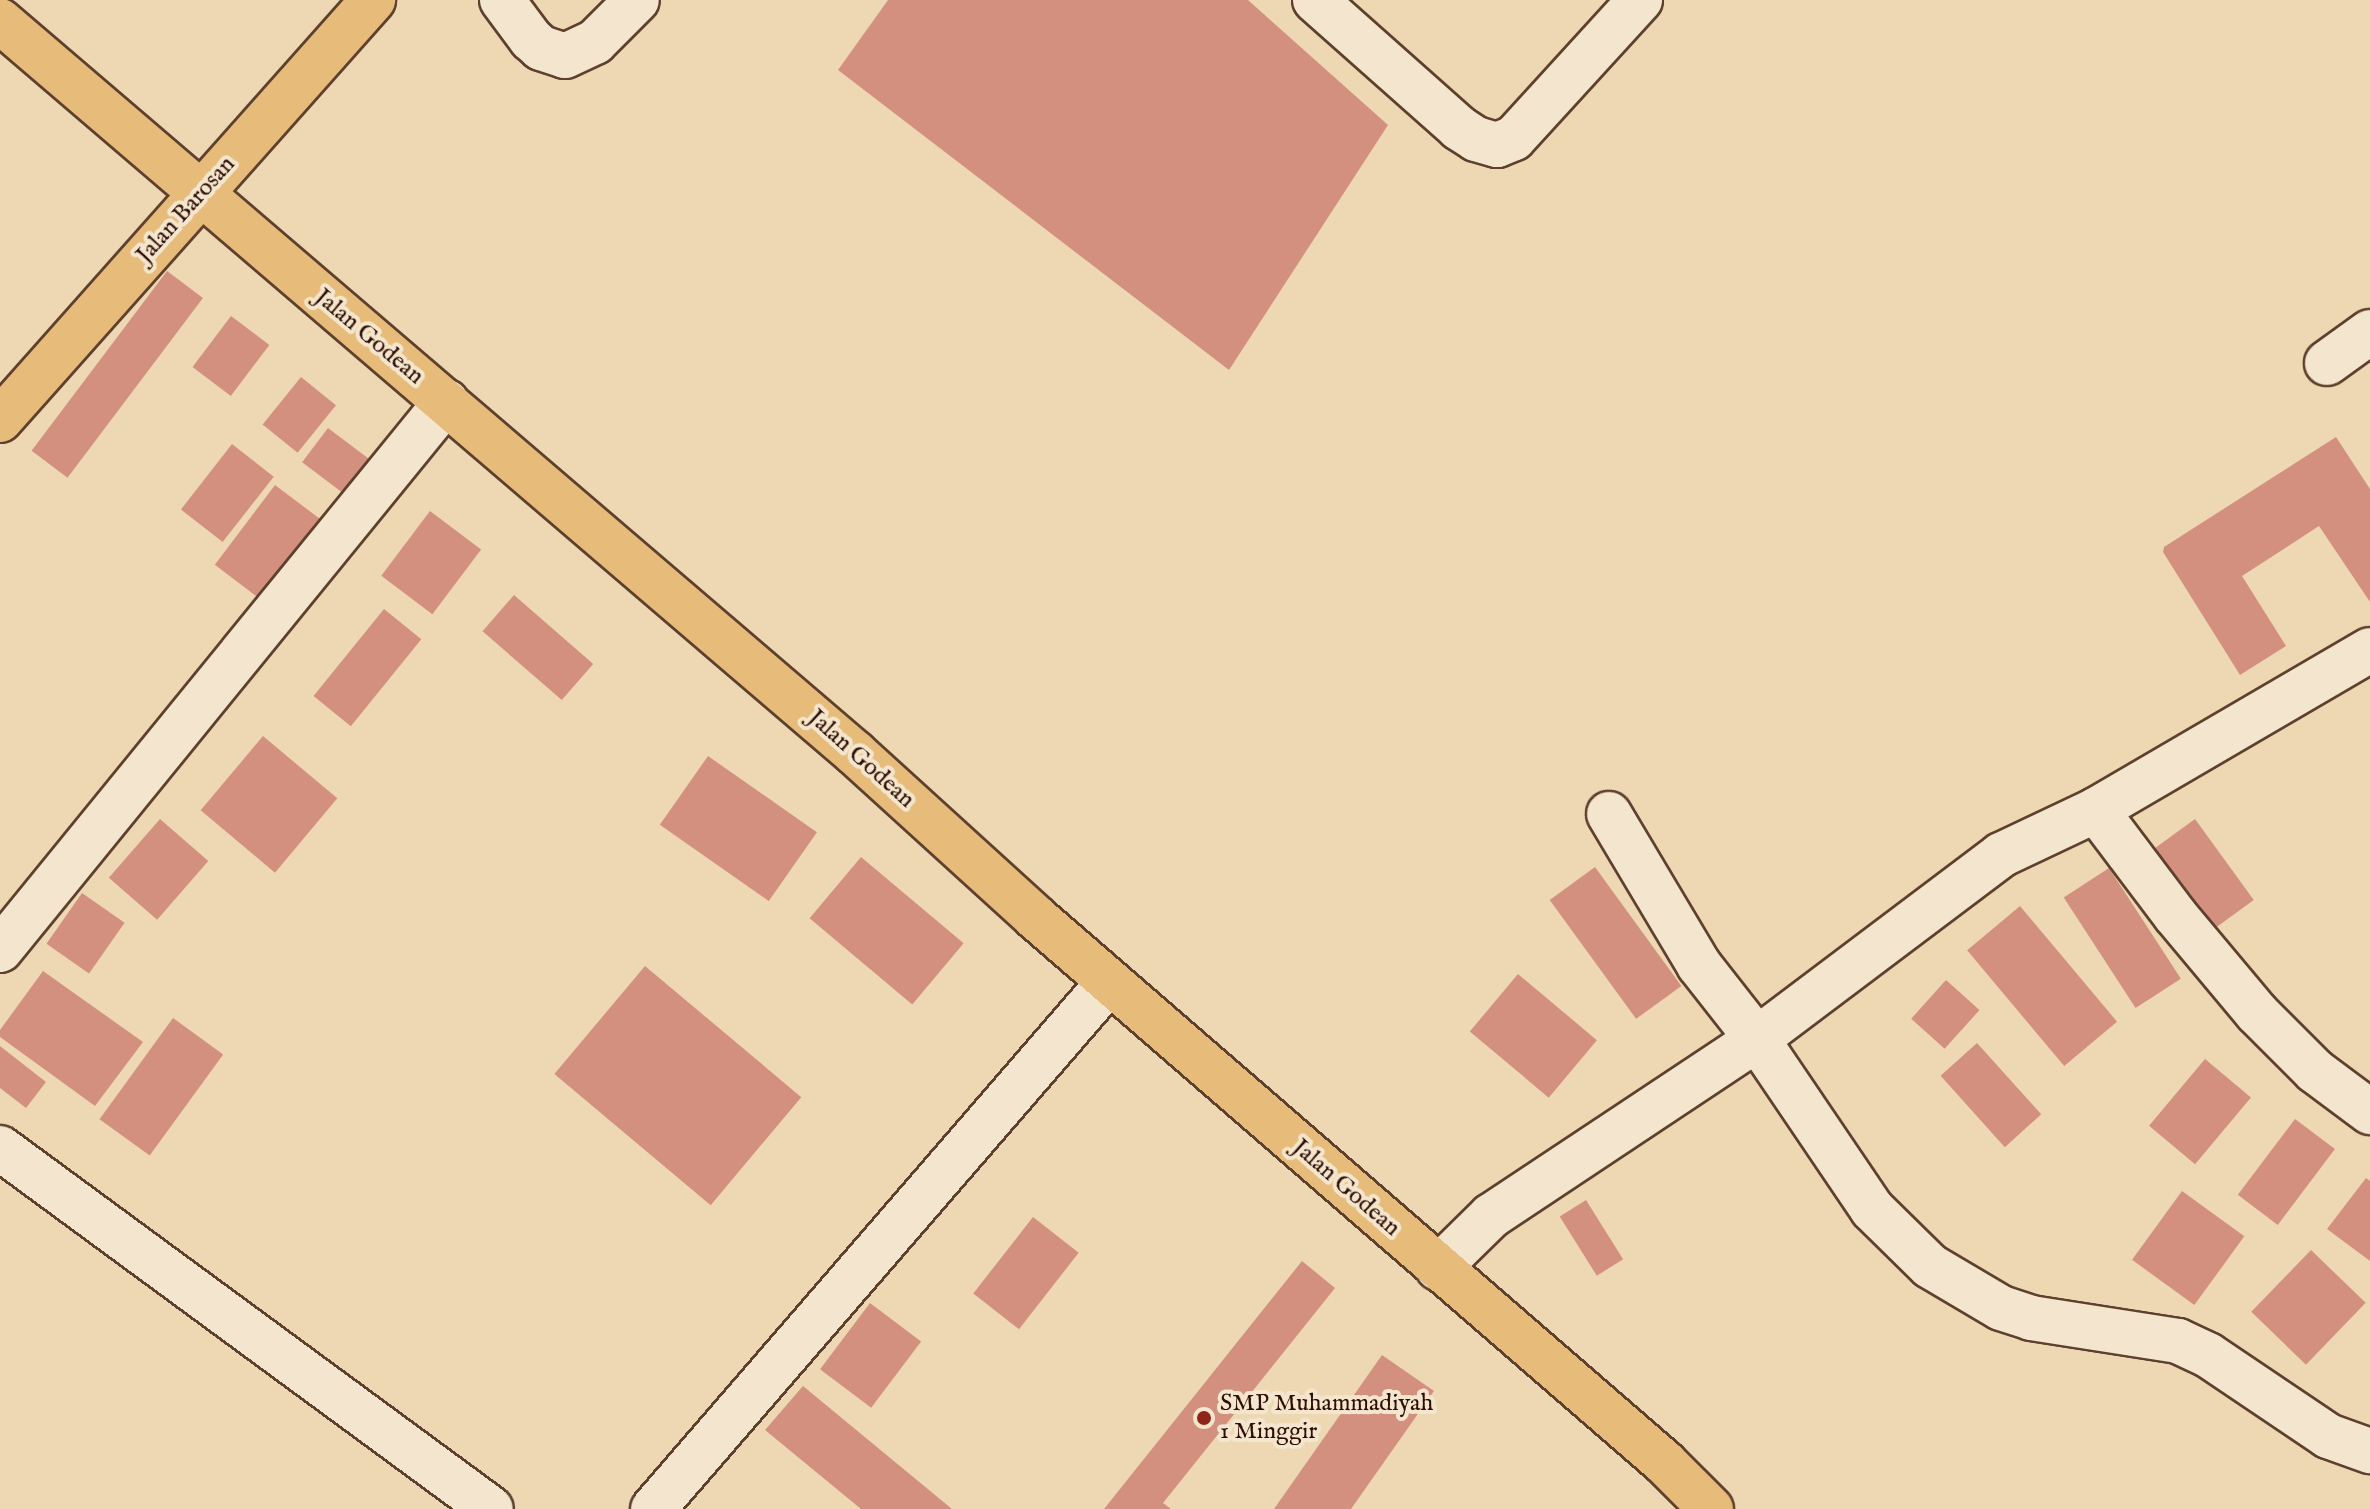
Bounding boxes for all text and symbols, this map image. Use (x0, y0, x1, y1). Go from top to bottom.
street label: Jalan Barosan (130, 151, 242, 269)
street label: Jalan Godean (309, 283, 429, 391)
street label: Jalan Godean (802, 704, 920, 814)
street label: Jalan Godean (1286, 1133, 1406, 1243)
place label: SMP Muhammadiyah 1 Minggir (1220, 1390, 1433, 1446)
marker: SMP Muhammadiyah 1 Minggir (1195, 1409, 1213, 1427)

